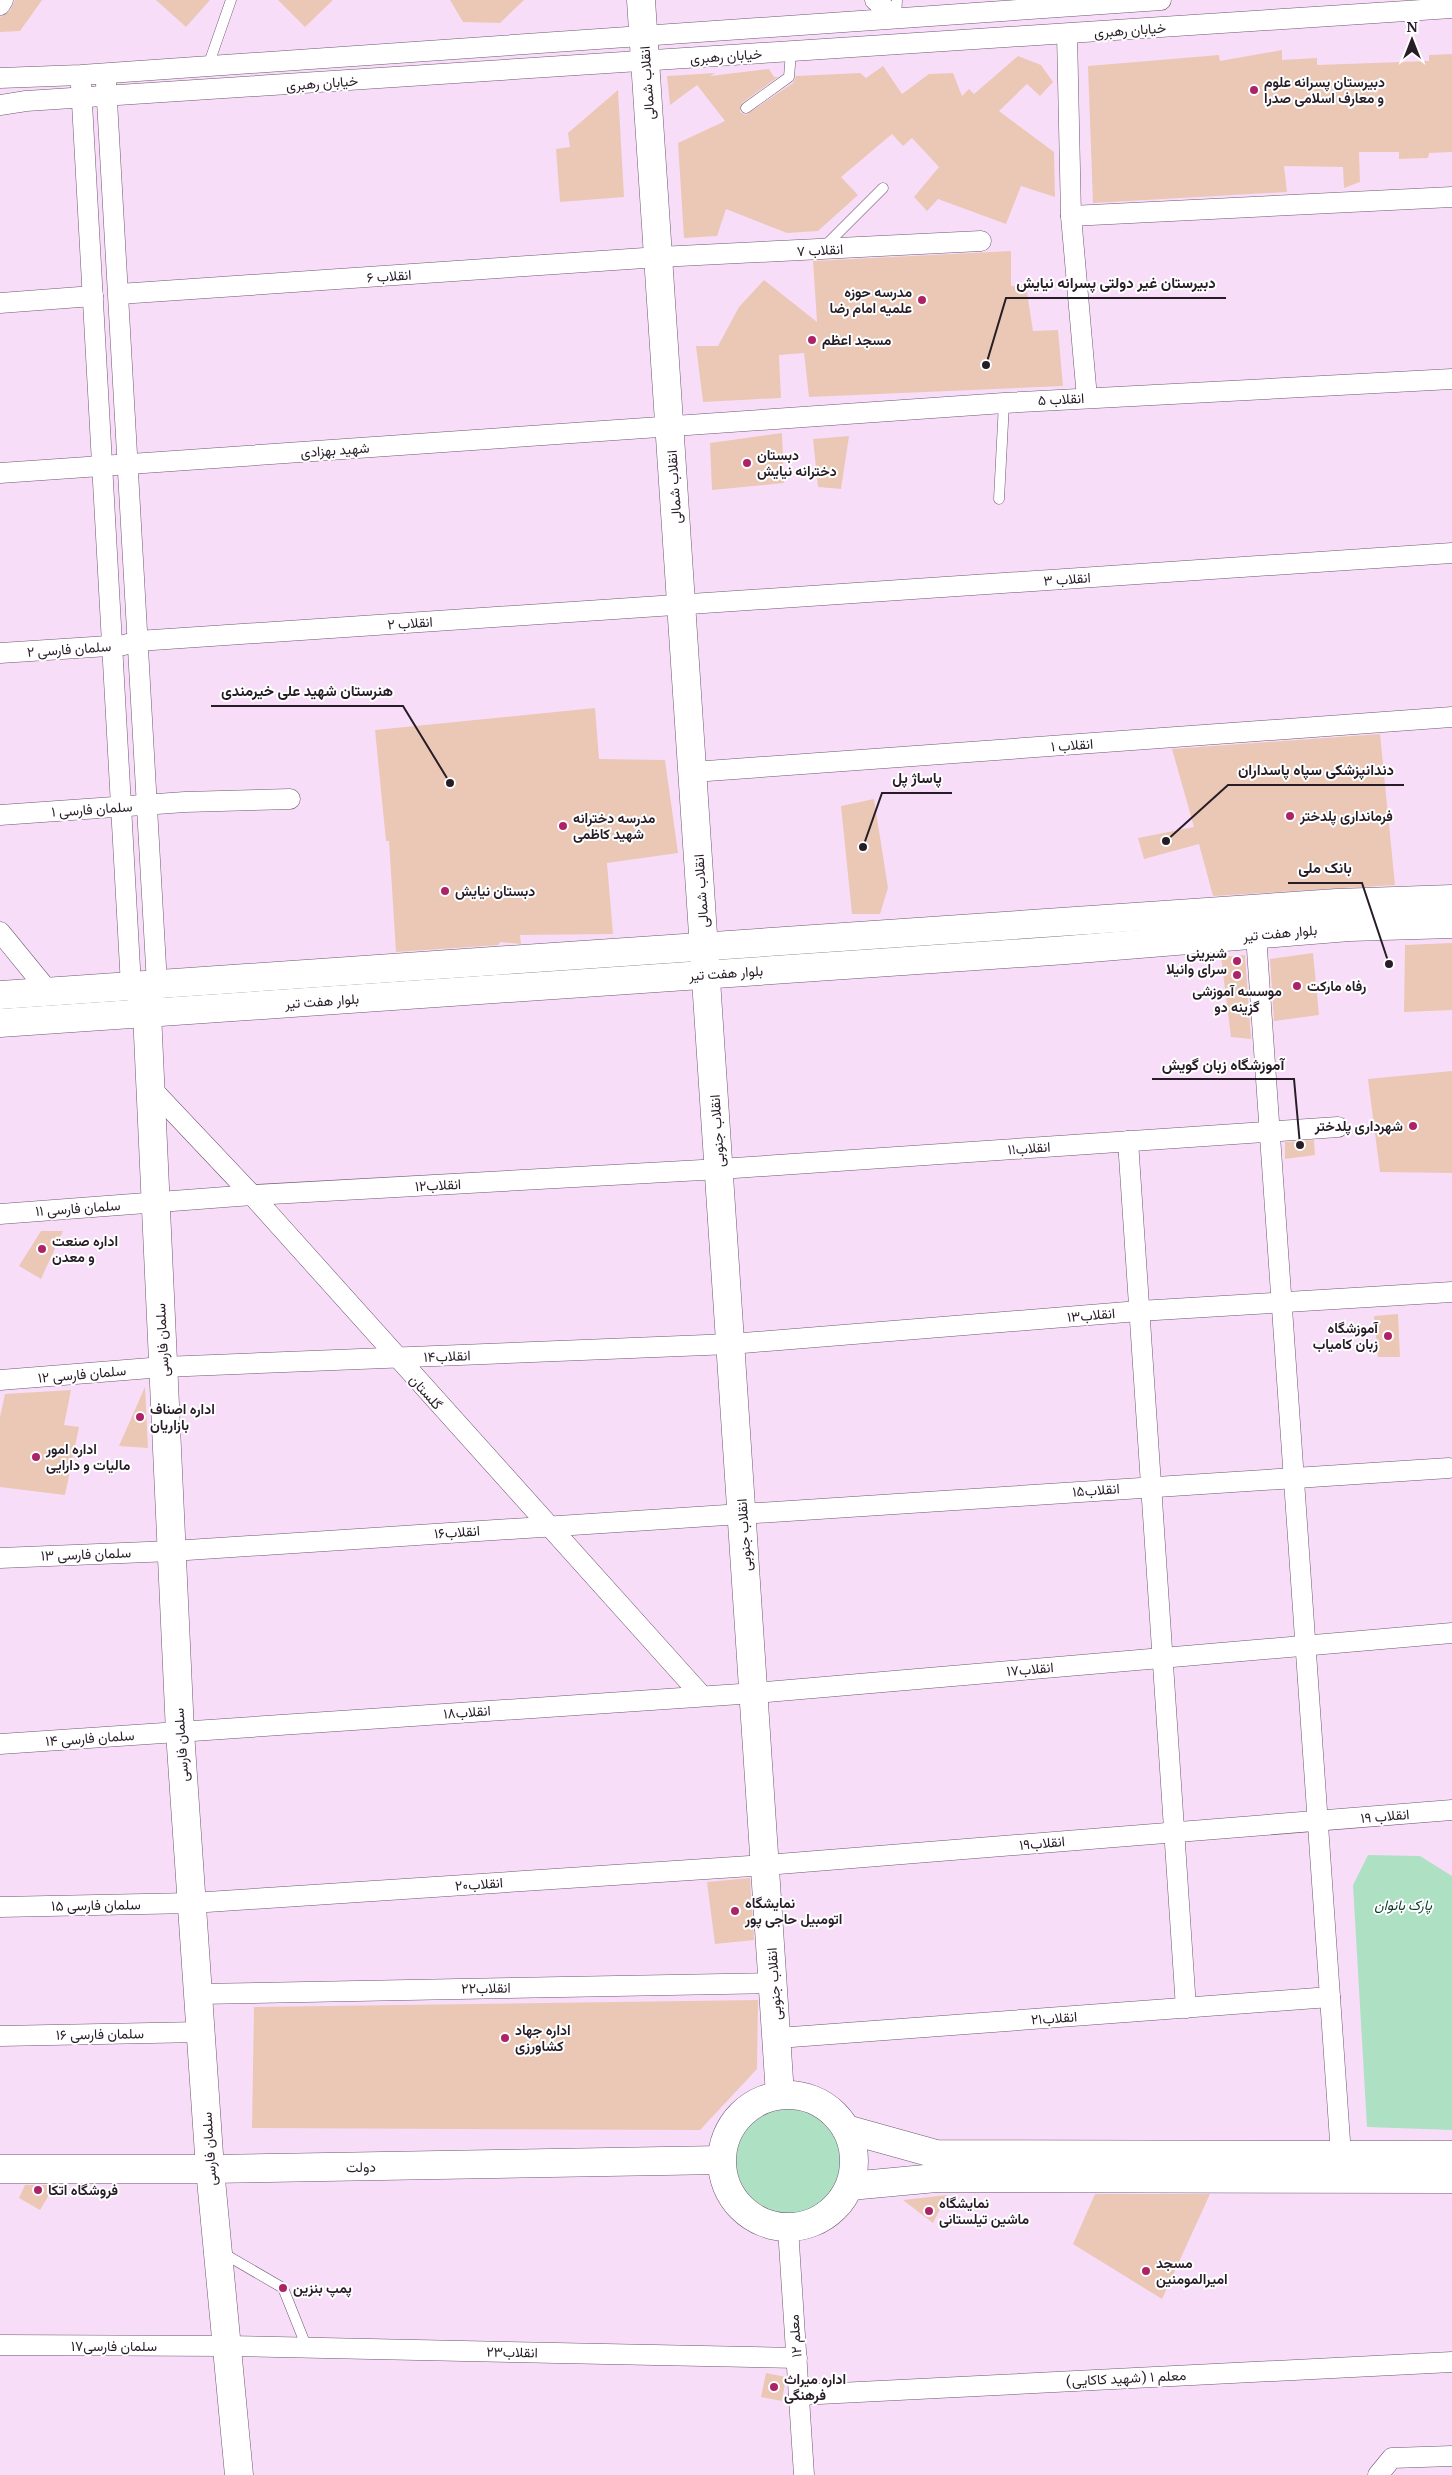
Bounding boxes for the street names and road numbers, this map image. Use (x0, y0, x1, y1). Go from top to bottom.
street label: خیابان رهبری (1093, 19, 1167, 41)
street label: انقلاب شمالی (635, 45, 659, 121)
street label: خیابان رهبری (689, 45, 763, 67)
street label: خیابان رهبری (285, 72, 359, 94)
street label: انقلاب ۷ (796, 240, 844, 260)
street label: انقلاب ۶ (366, 265, 412, 287)
street label: انقلاب ۵ (1037, 389, 1085, 409)
street label: شهید بهزادی (300, 439, 370, 461)
street label: انقلاب شمالی (662, 449, 686, 525)
street label: انقلاب ۳ (1043, 568, 1091, 590)
street label: انقلاب ۲ (387, 612, 433, 634)
street label: سلمان فارسی ۲ (26, 637, 112, 661)
street label: انقلاب ۱ (1050, 735, 1094, 755)
street label: سلمان فارسی ۱ (51, 797, 133, 821)
street label: انقلاب شمالی (689, 853, 713, 929)
street label: بلوار هفت تیر (1241, 921, 1318, 945)
street label: بلوار هفت تیر (687, 961, 764, 985)
street label: بلوار هفت تیر (283, 989, 360, 1013)
street label: انقلاب جنوبی (705, 1094, 729, 1168)
street label: انقلاب۱۱ (1007, 1138, 1051, 1158)
street label: انقلاب۱۲ (414, 1175, 462, 1195)
street label: سلمان فارسی ۱۱ (35, 1196, 121, 1220)
street label: سلمان فارسی (151, 1303, 173, 1377)
street label: انقلاب۱۳ (1066, 1304, 1116, 1326)
street label: انقلاب۱۴ (423, 1346, 471, 1366)
street label: سلمان فارسی ۱۲ (37, 1361, 127, 1387)
street label: گلستان (406, 1371, 446, 1413)
street label: انقلاب۱۵ (1072, 1479, 1120, 1501)
street label: انقلاب جنوبی (732, 1498, 756, 1572)
street label: انقلاب۱۶ (434, 1521, 480, 1543)
street label: سلمان فارسی ۱۳ (40, 1543, 132, 1565)
street label: انقلاب۱۷ (1006, 1658, 1054, 1680)
street label: انقلاب۱۸ (443, 1701, 491, 1723)
street label: سلمان فارسی (169, 1708, 193, 1782)
street label: سلمان فارسی ۱۴ (45, 1726, 135, 1750)
street label: انقلاب ۱۹ (1360, 1805, 1410, 1827)
street label: انقلاب۱۹ (1018, 1832, 1066, 1854)
street label: انقلاب۲۰ (454, 1873, 504, 1895)
street label: سلمان فارسی ۱۵ (51, 1895, 141, 1915)
street label: انقلاب جنوبی (762, 1947, 786, 2021)
street label: انقلاب۲۲ (461, 1979, 511, 1997)
street label: انقلاب۲۱ (1030, 2007, 1078, 2029)
street label: سلمان فارسی ۱۶ (56, 2024, 144, 2044)
street label: سلمان فارسی (197, 2112, 221, 2186)
street label: دولت (346, 2158, 376, 2176)
street label: معلم ۱۲ (785, 2314, 805, 2358)
street label: سلمان فارسی۱۷ (71, 2337, 157, 2355)
street label: انقلاب۲۳ (486, 2343, 538, 2361)
street label: معلم ۱ (شهید کاکایی) (1065, 2366, 1187, 2390)

